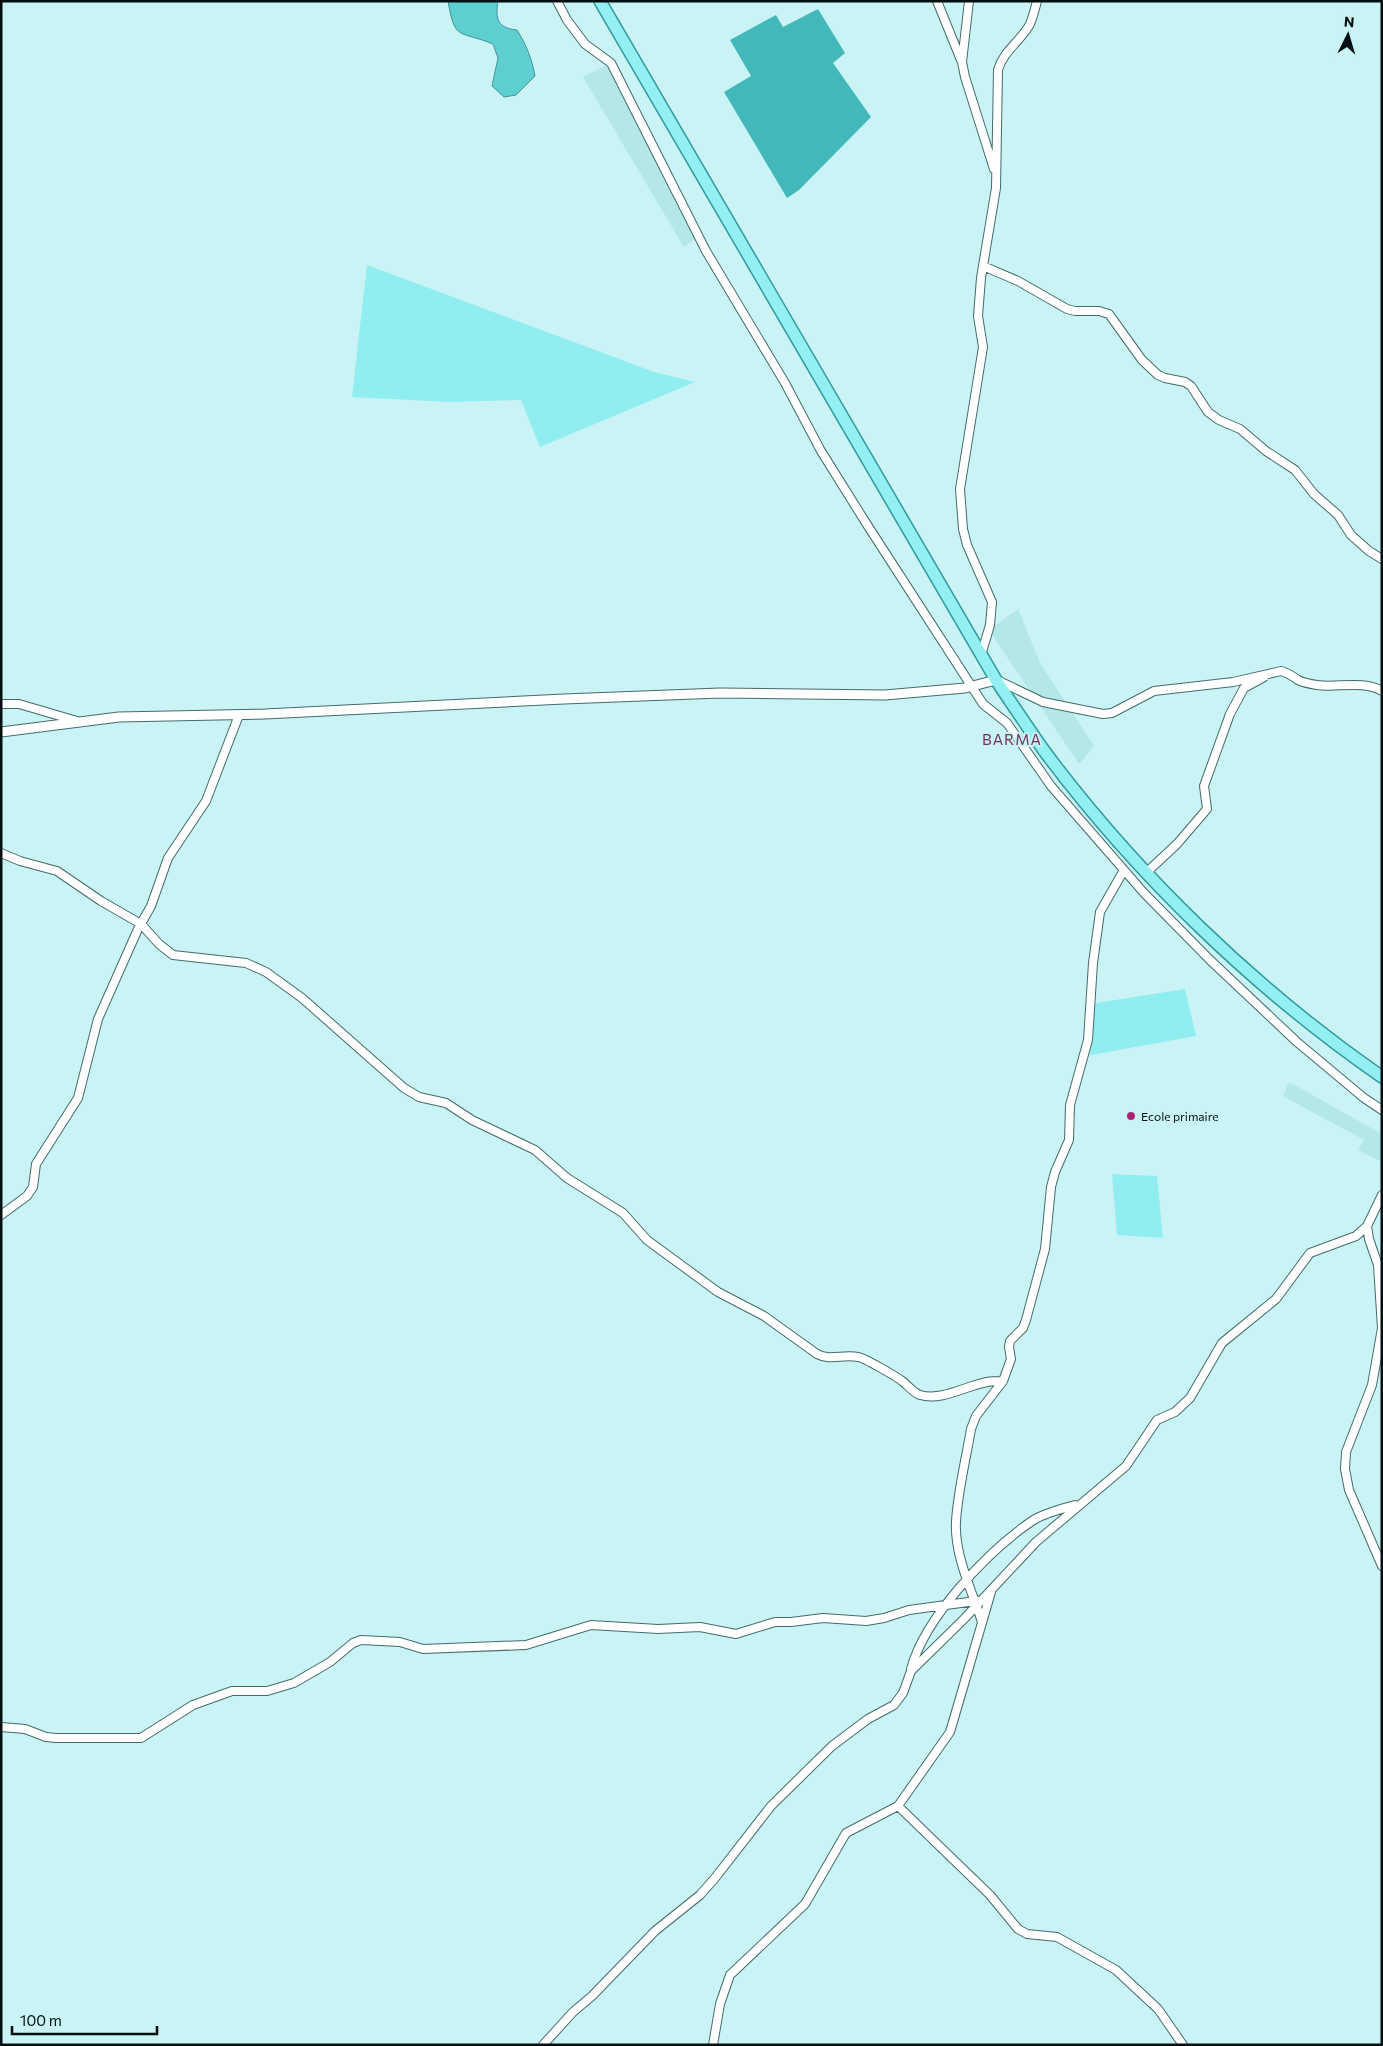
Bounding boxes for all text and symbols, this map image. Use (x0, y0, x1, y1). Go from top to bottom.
north arrow (1323, 10, 1373, 60)
text: N (1343, 13, 1355, 30)
district label: BARMA (982, 730, 1042, 748)
place label: Ecole primaire (1141, 1109, 1219, 1123)
marker: Ecole primaire (1125, 1110, 1137, 1122)
scale bar (12, 2004, 158, 2036)
text: 100 m (20, 2011, 62, 2029)

